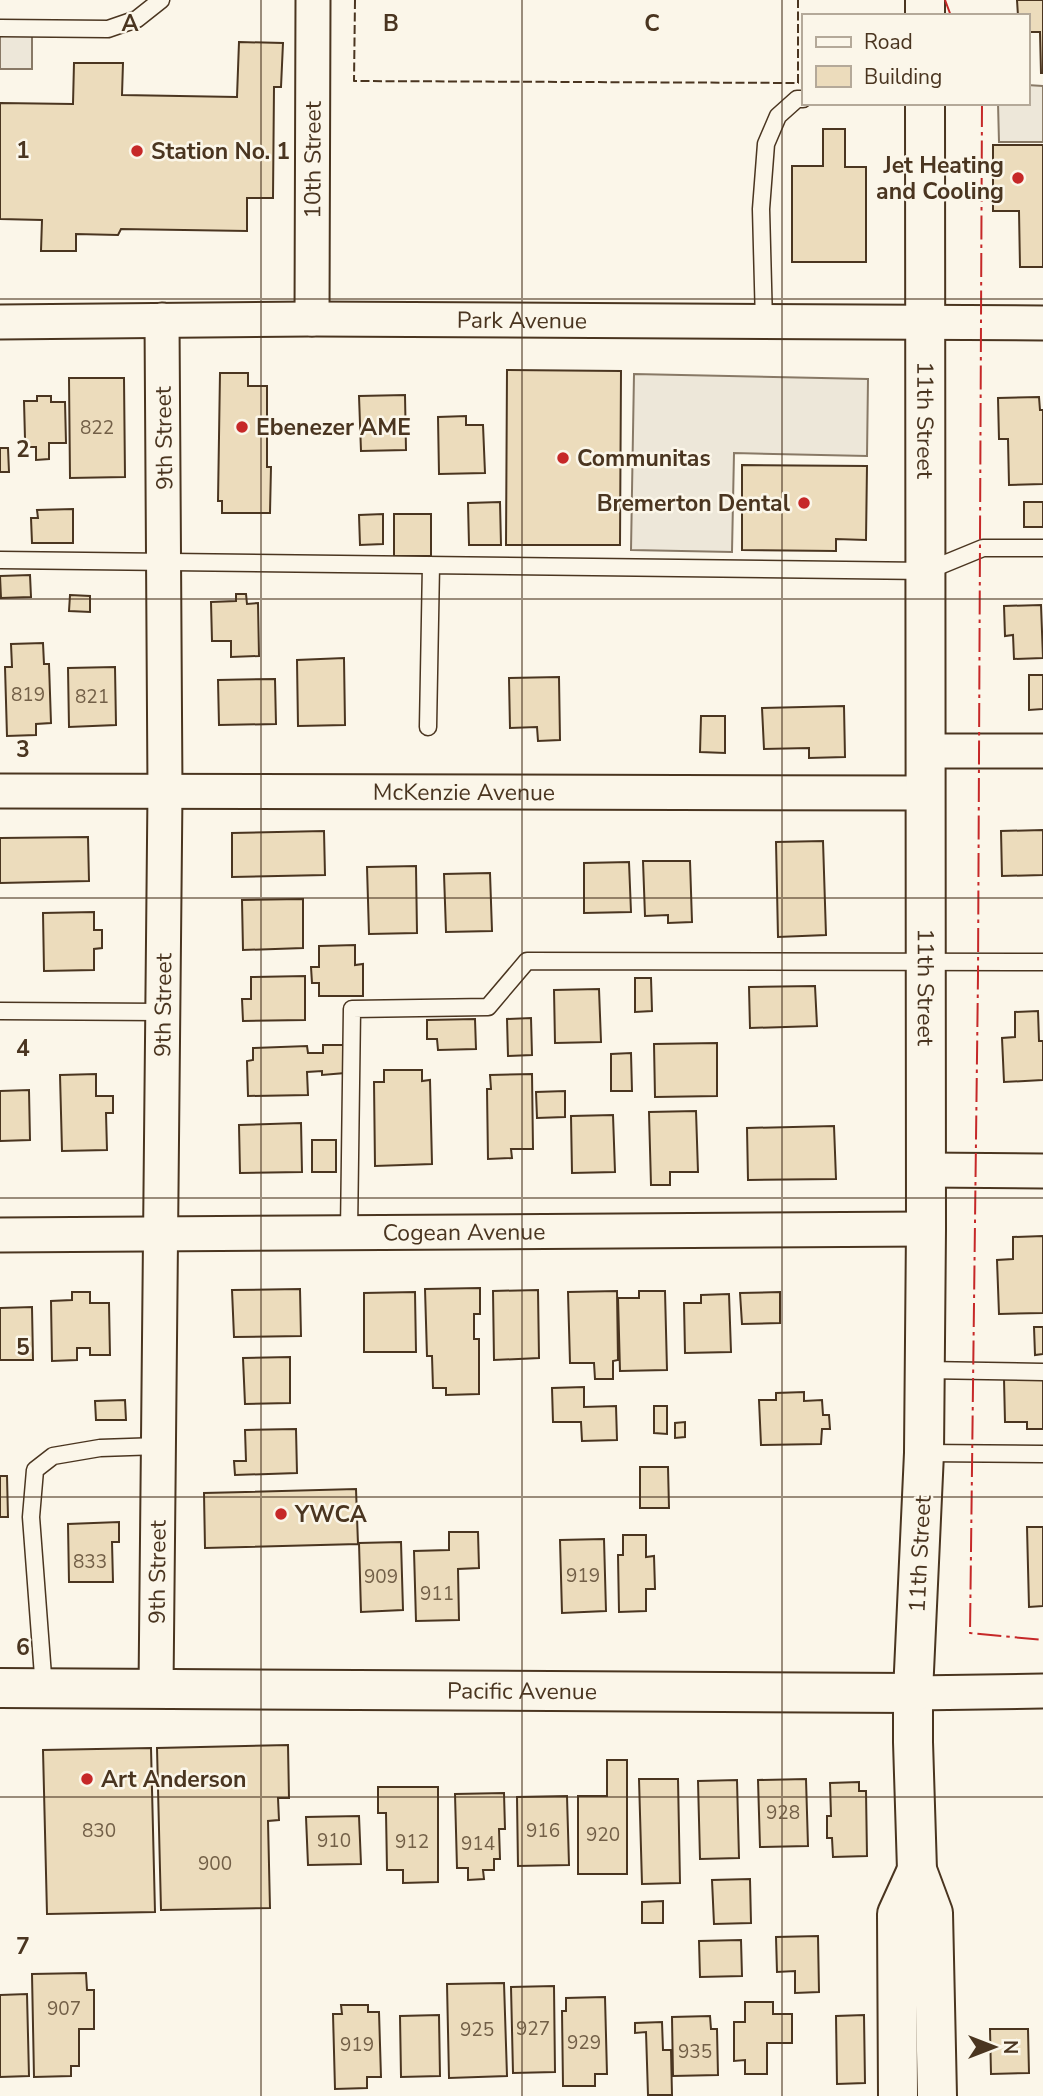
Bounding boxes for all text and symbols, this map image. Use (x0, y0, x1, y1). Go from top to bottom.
text: A (121, 8, 139, 39)
text: B (383, 8, 399, 39)
text: C (644, 8, 660, 39)
legend (802, 14, 1029, 105)
text: Road (864, 28, 913, 56)
text: Building (864, 63, 942, 91)
street label: 10th Street (297, 100, 328, 219)
text: 1 (16, 135, 30, 166)
place label: Station No. 1 (151, 136, 290, 167)
marker: Station No. 1 (129, 143, 145, 159)
place label: Jet Heating and Cooling (876, 150, 1004, 207)
marker: Jet Heating and Cooling (1010, 170, 1026, 186)
street label: Park Avenue (457, 304, 587, 336)
street label: 11th Street (910, 361, 941, 480)
street label: 9th Street (148, 385, 180, 490)
place label: Ebenezer AME (256, 412, 411, 443)
house number: 822 (80, 415, 114, 441)
marker: Ebenezer AME (234, 419, 250, 435)
text: 2 (16, 434, 30, 465)
place label: Communitas (577, 443, 711, 474)
marker: Communitas (555, 450, 571, 466)
place label: Bremerton Dental (597, 488, 791, 519)
marker: Bremerton Dental (796, 495, 812, 511)
house number: 819 (11, 682, 45, 708)
house number: 821 (75, 684, 109, 710)
text: 3 (16, 734, 30, 765)
street label: McKenzie Avenue (373, 776, 555, 808)
street label: 11th Street (910, 928, 941, 1047)
street label: 9th Street (147, 952, 179, 1057)
text: 4 (16, 1033, 30, 1064)
street label: Cogean Avenue (383, 1216, 545, 1248)
text: 5 (16, 1332, 30, 1363)
street label: 11th Street (901, 1494, 939, 1613)
place label: YWCA (294, 1499, 368, 1530)
marker: YWCA (273, 1506, 289, 1522)
street label: 9th Street (141, 1519, 173, 1624)
house number: 833 (73, 1549, 107, 1575)
house number: 919 (566, 1563, 600, 1589)
house number: 909 (364, 1564, 398, 1590)
house number: 911 (420, 1581, 454, 1607)
text: 6 (16, 1632, 30, 1663)
street label: Pacific Avenue (447, 1675, 597, 1707)
place label: Art Anderson (101, 1764, 246, 1795)
marker: Art Anderson (79, 1771, 95, 1787)
house number: 928 (766, 1800, 800, 1826)
house number: 830 (82, 1818, 116, 1844)
house number: 916 (526, 1818, 560, 1844)
house number: 920 (586, 1822, 620, 1848)
house number: 910 (317, 1828, 351, 1854)
house number: 912 (395, 1829, 429, 1855)
house number: 914 (461, 1831, 495, 1857)
house number: 900 (198, 1851, 232, 1877)
text: 7 (16, 1931, 30, 1962)
house number: 907 (47, 1996, 81, 2022)
north arrow (959, 2012, 1029, 2082)
house number: 927 (516, 2016, 550, 2042)
house number: 925 (460, 2017, 494, 2043)
house number: 929 (567, 2030, 601, 2056)
house number: 919 (340, 2032, 374, 2058)
house number: 935 (678, 2039, 712, 2065)
text: N (997, 2040, 1023, 2054)

